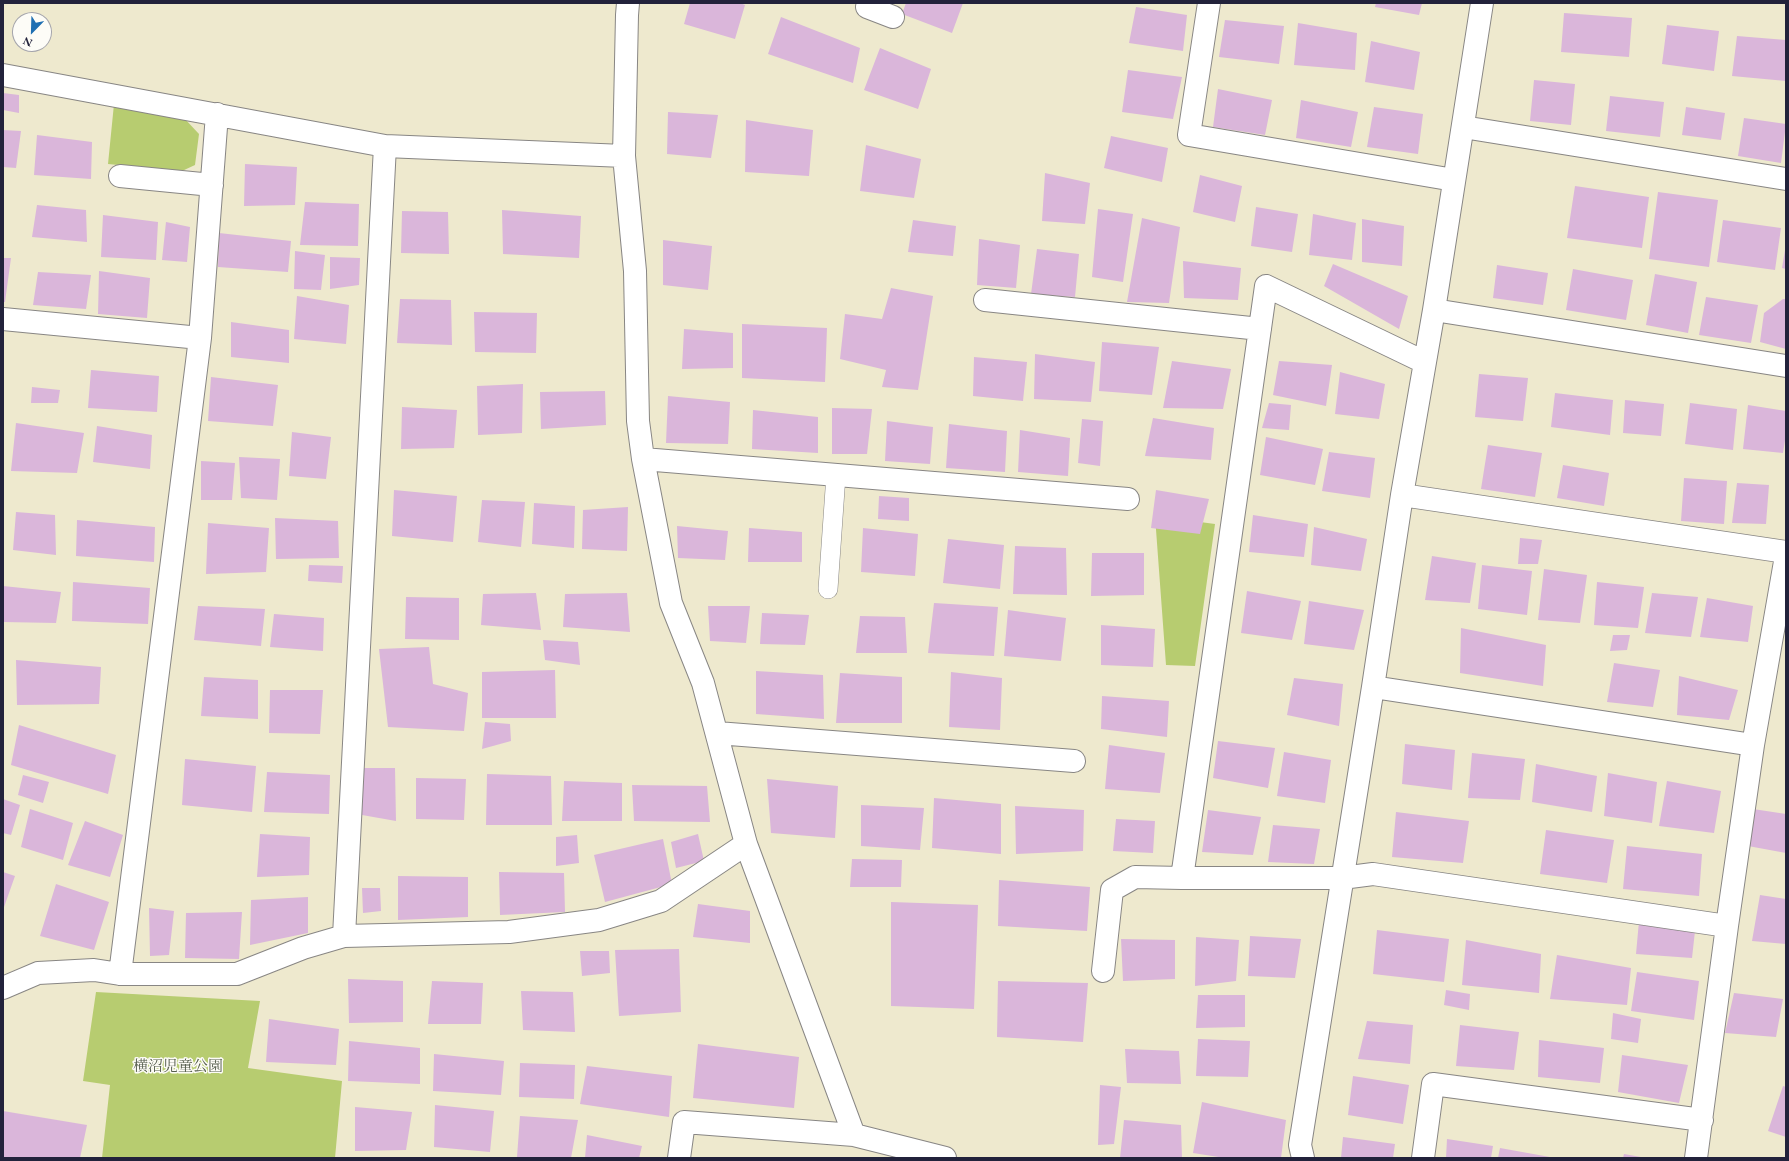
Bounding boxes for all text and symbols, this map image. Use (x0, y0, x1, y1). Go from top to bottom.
north arrow (12, 12, 52, 52)
text: N (21, 34, 35, 50)
park label: 横沼児童公園 (133, 1058, 223, 1076)

